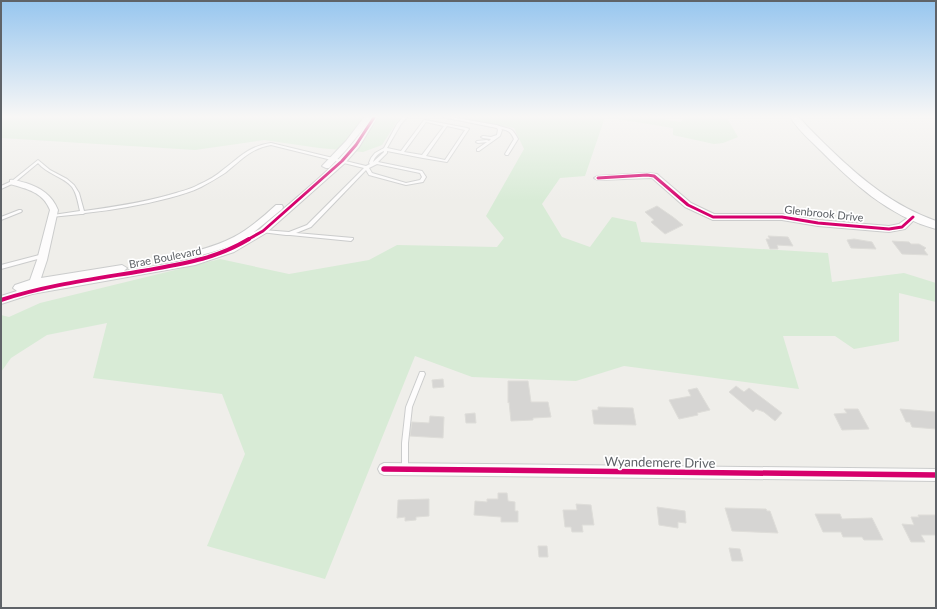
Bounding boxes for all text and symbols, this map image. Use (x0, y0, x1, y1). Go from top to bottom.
street label: Glenbrook Drive (784, 202, 864, 224)
street label: Brae Boulevard (128, 244, 202, 270)
street label: Wyandemere Drive (604, 453, 716, 471)

